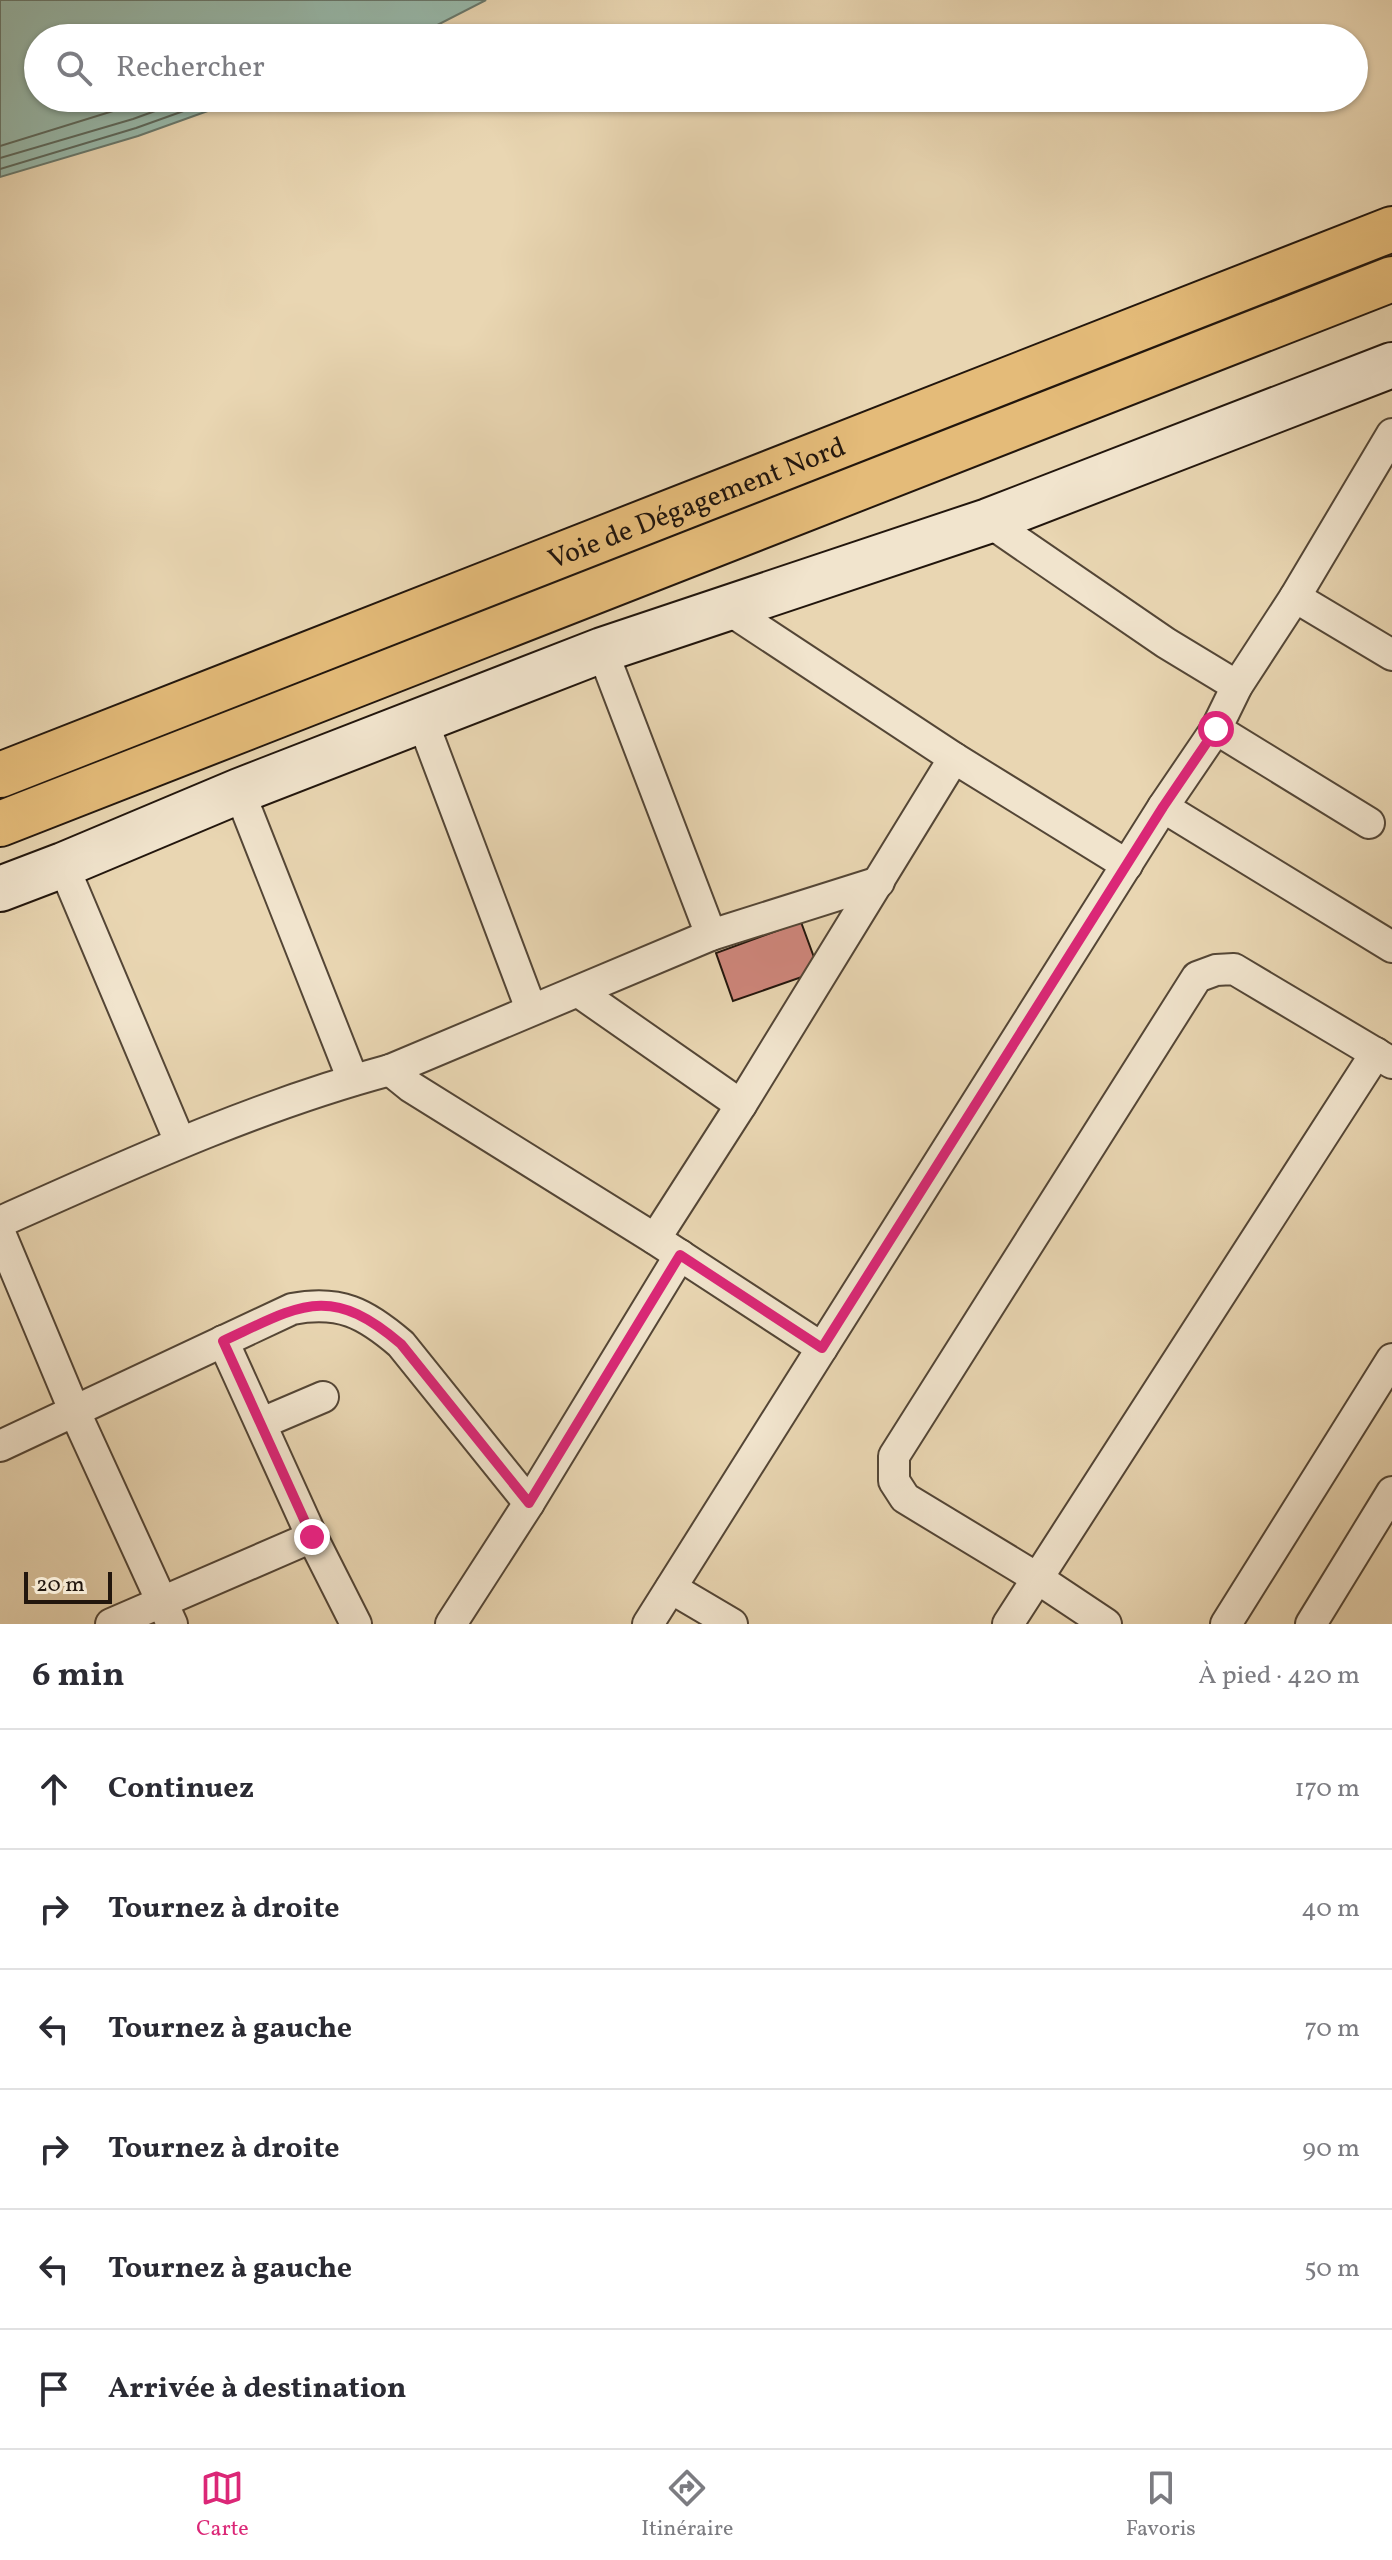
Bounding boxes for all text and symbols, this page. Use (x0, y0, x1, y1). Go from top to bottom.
search box (24, 24, 1368, 112)
icon: search (52, 46, 96, 90)
text: Rechercher (116, 47, 265, 89)
street label: Voie de Dégagement Nord (543, 428, 852, 580)
route start (1198, 711, 1234, 747)
route end (294, 1519, 330, 1555)
scale bar (24, 1568, 112, 1604)
text: 20 m (36, 1570, 85, 1601)
text: 6 min (32, 1653, 125, 1700)
text: À pied · 420 m (1198, 1658, 1360, 1694)
icon: ahead (32, 1767, 76, 1811)
text: Continuez (108, 1768, 254, 1810)
text: 170 m (1295, 1771, 1360, 1807)
icon: right (32, 1887, 76, 1931)
text: Tournez à droite (108, 1888, 340, 1930)
text: 40 m (1301, 1891, 1360, 1927)
icon: left (32, 2007, 76, 2051)
text: Tournez à gauche (108, 2008, 352, 2050)
text: 70 m (1305, 2011, 1360, 2047)
icon: right (32, 2127, 76, 2171)
text: Tournez à droite (108, 2128, 340, 2170)
text: 90 m (1302, 2131, 1360, 2167)
icon: left (32, 2247, 76, 2291)
text: Tournez à gauche (108, 2248, 352, 2290)
text: 50 m (1304, 2251, 1360, 2287)
icon: arrive (32, 2367, 76, 2411)
text: Arrivée à destination (108, 2368, 407, 2410)
tab: Carte (196, 2466, 249, 2545)
tab: Itinéraire (641, 2466, 733, 2545)
tab: Favoris (1126, 2466, 1196, 2545)

